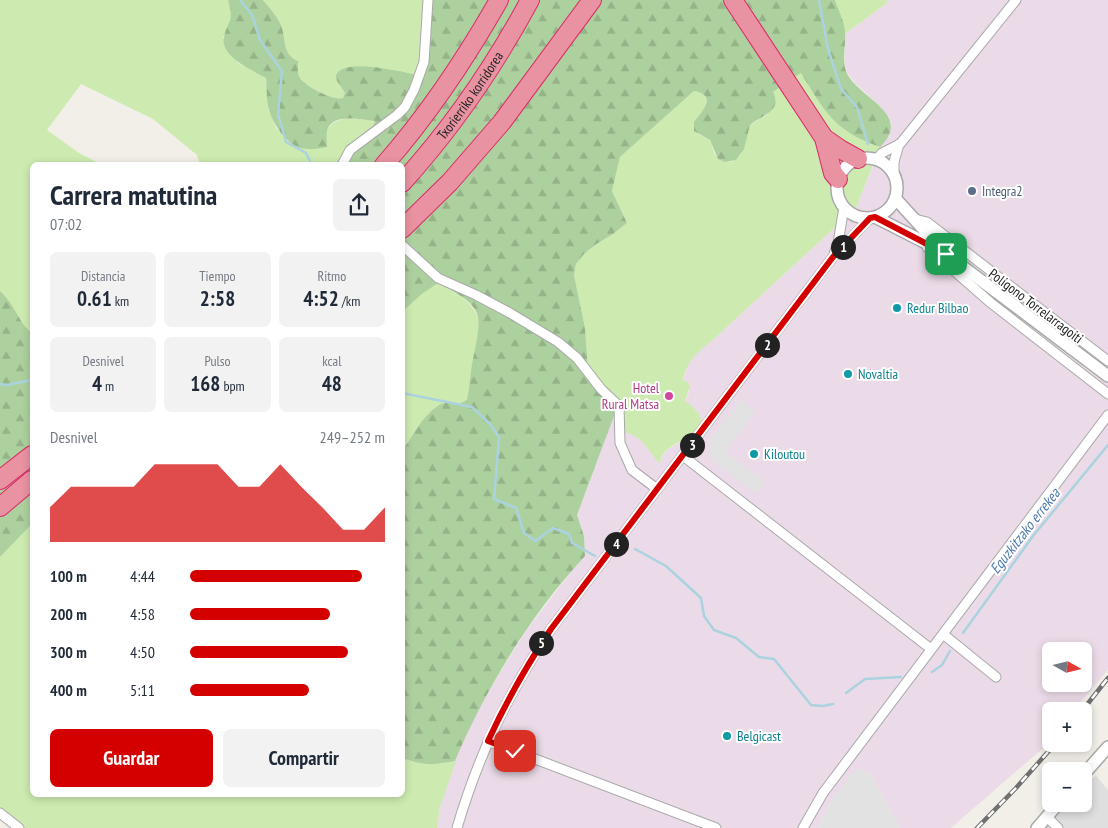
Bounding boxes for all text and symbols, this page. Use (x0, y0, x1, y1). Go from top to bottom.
street label: Txorierriko korridorea (433, 48, 507, 143)
text: Carrera matutina (50, 176, 217, 213)
button: share (333, 179, 385, 231)
place label: Integra2 (982, 182, 1023, 200)
marker: Integra2 (966, 185, 978, 197)
text: 07:02 (50, 214, 82, 234)
pin (925, 233, 967, 275)
pin: 1 (830, 234, 856, 260)
text: 1 (840, 238, 847, 256)
icon: arrive (932, 240, 960, 268)
street label: Polígono Torrelarragoiti (985, 265, 1087, 347)
text: Distancia (81, 267, 125, 285)
text: Tiempo (199, 267, 236, 285)
text: Ritmo (317, 267, 346, 285)
text: 0.61 (77, 285, 112, 312)
text: 2:58 (200, 285, 235, 312)
text: 4:52 (303, 285, 339, 312)
text: km (112, 292, 129, 310)
text: /km (339, 292, 360, 310)
place label: Redur Bilbao (907, 299, 969, 317)
marker: Redur Bilbao (891, 302, 903, 314)
pin: 2 (754, 332, 780, 358)
text: 2 (764, 336, 771, 354)
text: Desnivel (82, 352, 124, 370)
text: Pulso (204, 352, 231, 370)
text: kcal (322, 352, 341, 370)
place label: Novaltia (858, 365, 898, 383)
marker: Novaltia (842, 368, 854, 380)
text: 4 (92, 370, 102, 397)
text: 168 (190, 370, 220, 397)
text: 48 (322, 370, 342, 397)
text: m (102, 377, 114, 395)
text: bpm (220, 377, 245, 395)
place label: Hotel Rural Matsa (602, 379, 660, 413)
marker: Hotel Rural Matsa (663, 390, 675, 402)
text: Desnivel (50, 427, 97, 447)
text: 249–252 m (320, 427, 385, 447)
pin: 3 (680, 432, 704, 458)
text: 3 (689, 436, 696, 454)
place label: Kiloutou (764, 445, 805, 463)
marker: Kiloutou (748, 448, 760, 460)
water label: Eguzkitzako errekea (985, 483, 1064, 577)
pin: 4 (604, 532, 628, 556)
text: 4 (613, 535, 620, 553)
text: 100 m (50, 566, 87, 586)
text: 4:44 (130, 566, 155, 586)
text: 200 m (50, 604, 87, 624)
text: 4:58 (130, 604, 155, 624)
pin: 5 (528, 630, 554, 656)
text: 5 (538, 634, 545, 652)
text: 300 m (50, 642, 87, 662)
text: 4:50 (130, 642, 155, 662)
north arrow (1042, 642, 1092, 692)
map controls (1042, 642, 1092, 812)
text: 400 m (50, 680, 87, 700)
text: 5:11 (130, 680, 155, 700)
button: + (1042, 702, 1092, 752)
place label: Belgicast (737, 727, 781, 745)
button: Guardar (50, 729, 213, 787)
button: Compartir (223, 729, 385, 787)
pin (494, 730, 536, 772)
marker: Belgicast (721, 730, 733, 742)
icon: check (501, 737, 529, 765)
button: − (1042, 762, 1092, 812)

